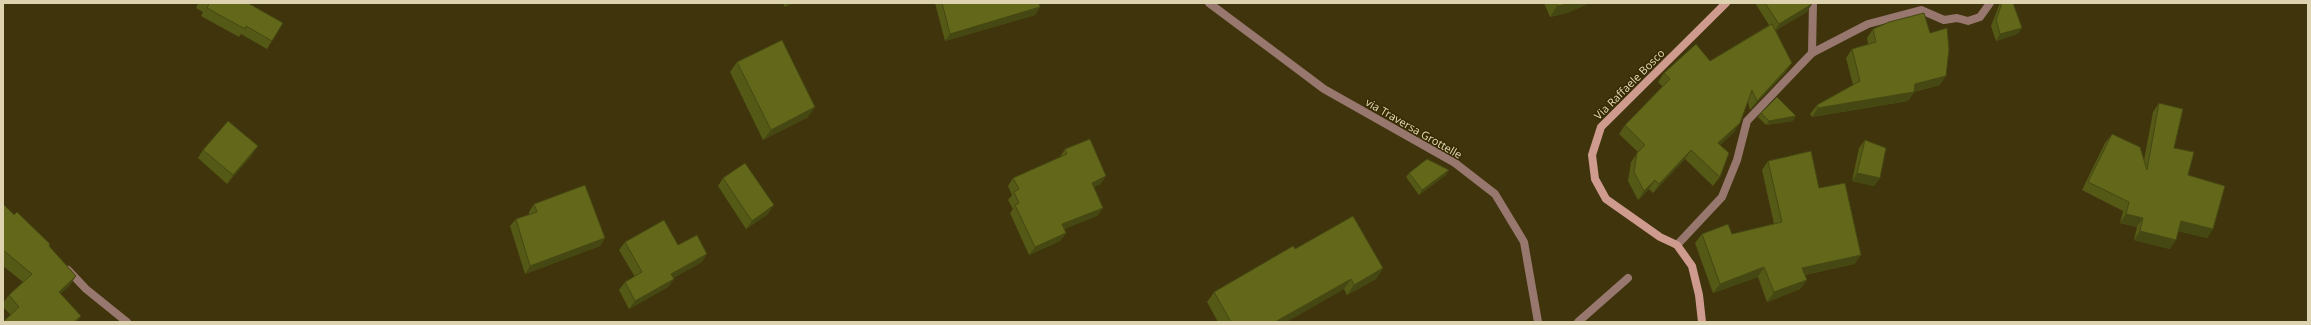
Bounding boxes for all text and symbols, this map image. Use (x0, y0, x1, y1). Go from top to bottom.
street label: Via Raffaele Bosco (1590, 45, 1668, 123)
street label: via Traversa Grottelle (1363, 94, 1465, 162)

